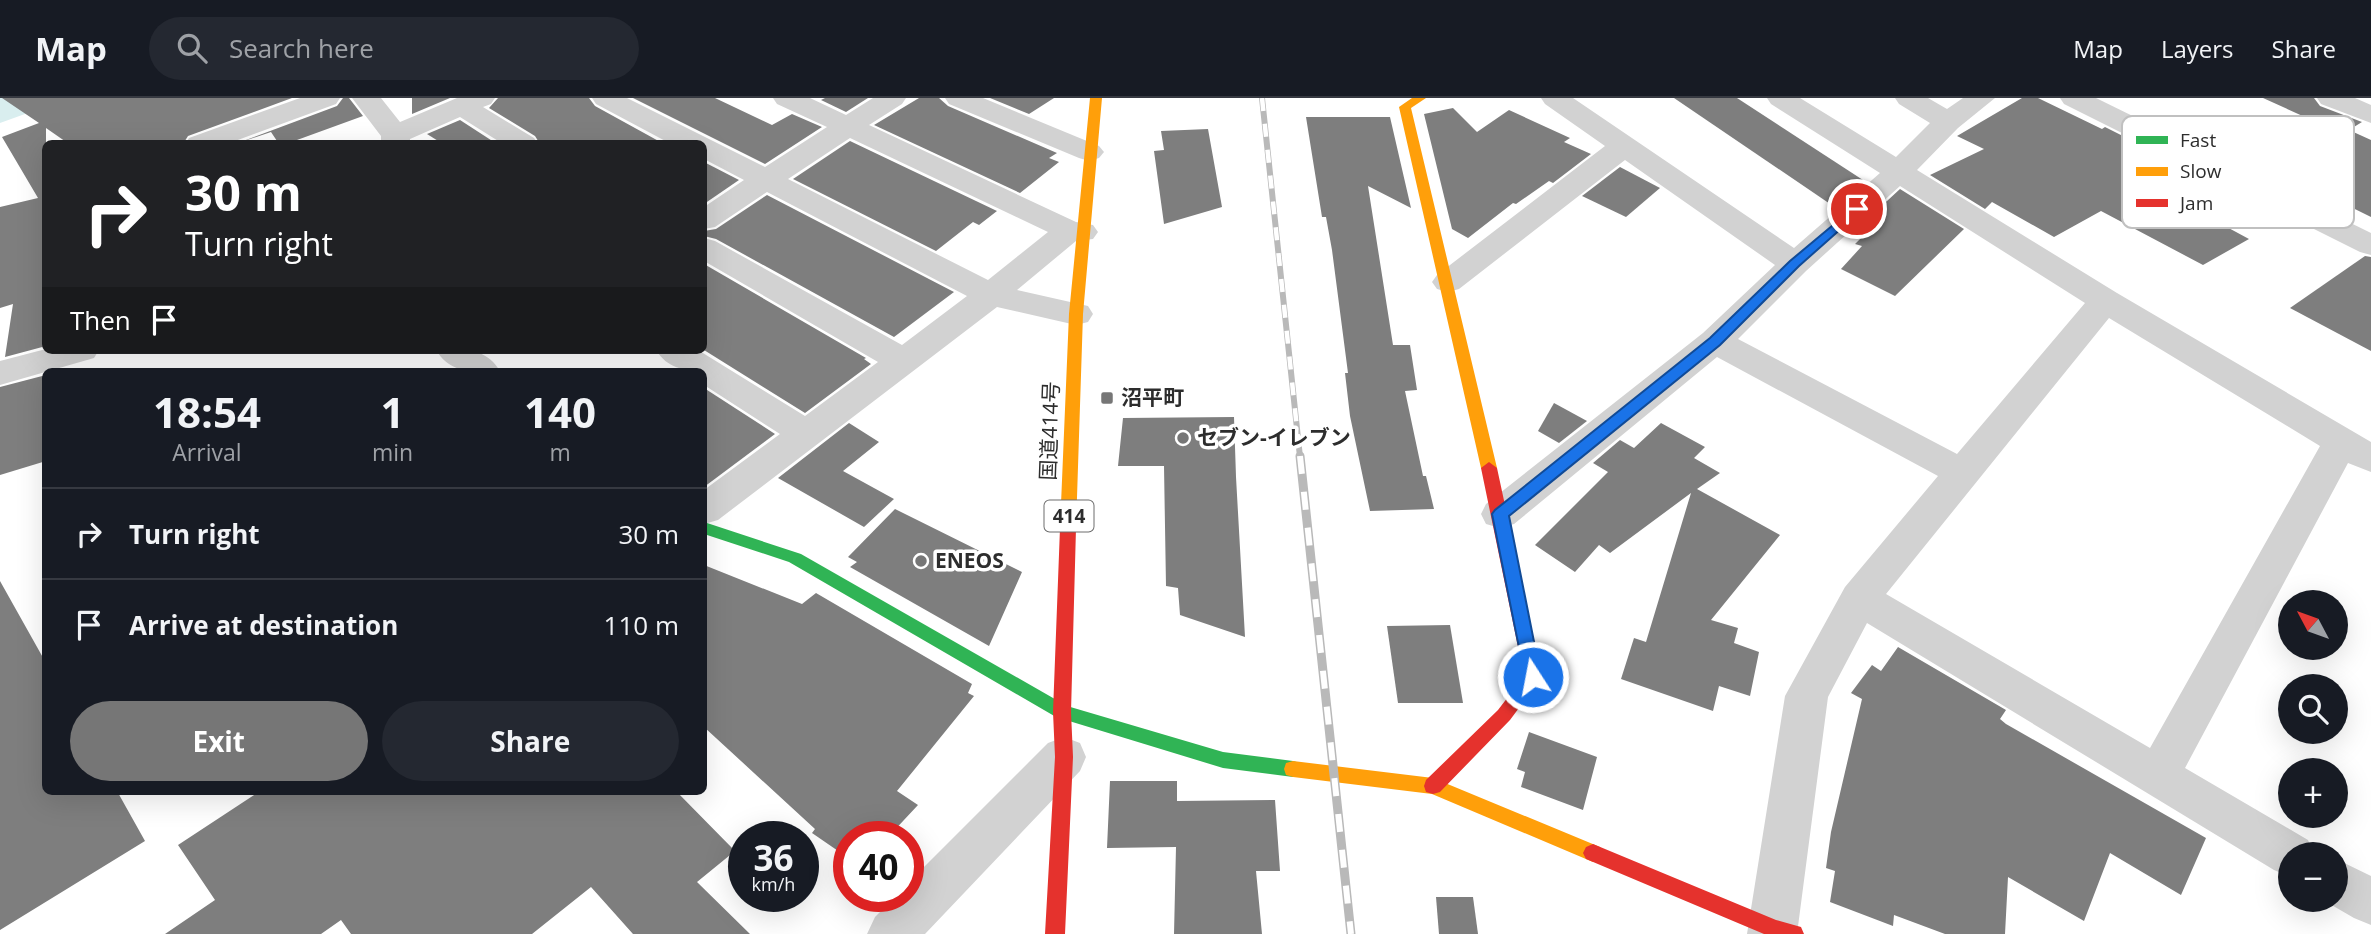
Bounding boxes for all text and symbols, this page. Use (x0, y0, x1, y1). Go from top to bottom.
search box (149, 17, 639, 80)
text: Map (35, 26, 107, 71)
icon: search (173, 29, 211, 67)
text: Search here (229, 30, 374, 66)
text: Map (2073, 32, 2123, 65)
text: Layers (2161, 32, 2234, 65)
text: Share (2272, 32, 2336, 65)
legend (2122, 116, 2354, 228)
text: Fast (2180, 127, 2216, 153)
text: Slow (2180, 158, 2222, 184)
text: 30 m (185, 159, 302, 225)
icon: right (70, 168, 161, 259)
pin (1827, 179, 1887, 239)
icon: arrive (1838, 190, 1876, 228)
text: Jam (2178, 190, 2213, 216)
text: Turn right (185, 222, 333, 265)
icon: arrive (145, 301, 183, 339)
text: Then (70, 302, 131, 338)
street label: 国道414号 (1033, 381, 1065, 481)
text: 18:54 (153, 383, 261, 440)
text: 1 (380, 383, 405, 440)
text: 140 (524, 383, 596, 440)
place label: 沼平町 (1121, 383, 1184, 411)
marker: 沼平町 (1099, 390, 1115, 406)
place label: セブン-イレブン (1197, 423, 1351, 451)
marker: セブン-イレブン (1175, 430, 1191, 446)
text: Arrival (172, 436, 242, 468)
text: min (372, 436, 413, 468)
text: m (549, 436, 571, 468)
road number: 414 (1044, 500, 1094, 532)
icon: right (70, 515, 108, 553)
text: Turn right (129, 516, 260, 552)
text: 30 m (618, 516, 679, 552)
place label: ENEOS (935, 546, 1004, 574)
marker: ENEOS (913, 553, 929, 569)
north arrow (2278, 590, 2348, 660)
map controls (2278, 590, 2348, 912)
icon: arrive (70, 606, 108, 644)
text: Arrive at destination (129, 607, 398, 643)
text: 110 m (604, 607, 679, 643)
position arrow (1496, 640, 1570, 714)
button: search (2278, 674, 2348, 744)
button: Exit (70, 701, 368, 781)
button: Share (382, 701, 679, 781)
button: + (2278, 758, 2348, 828)
speed limit sign: 40 (833, 821, 924, 912)
text: 36 (753, 834, 794, 881)
button: − (2278, 842, 2348, 912)
text: km/h (752, 872, 795, 896)

